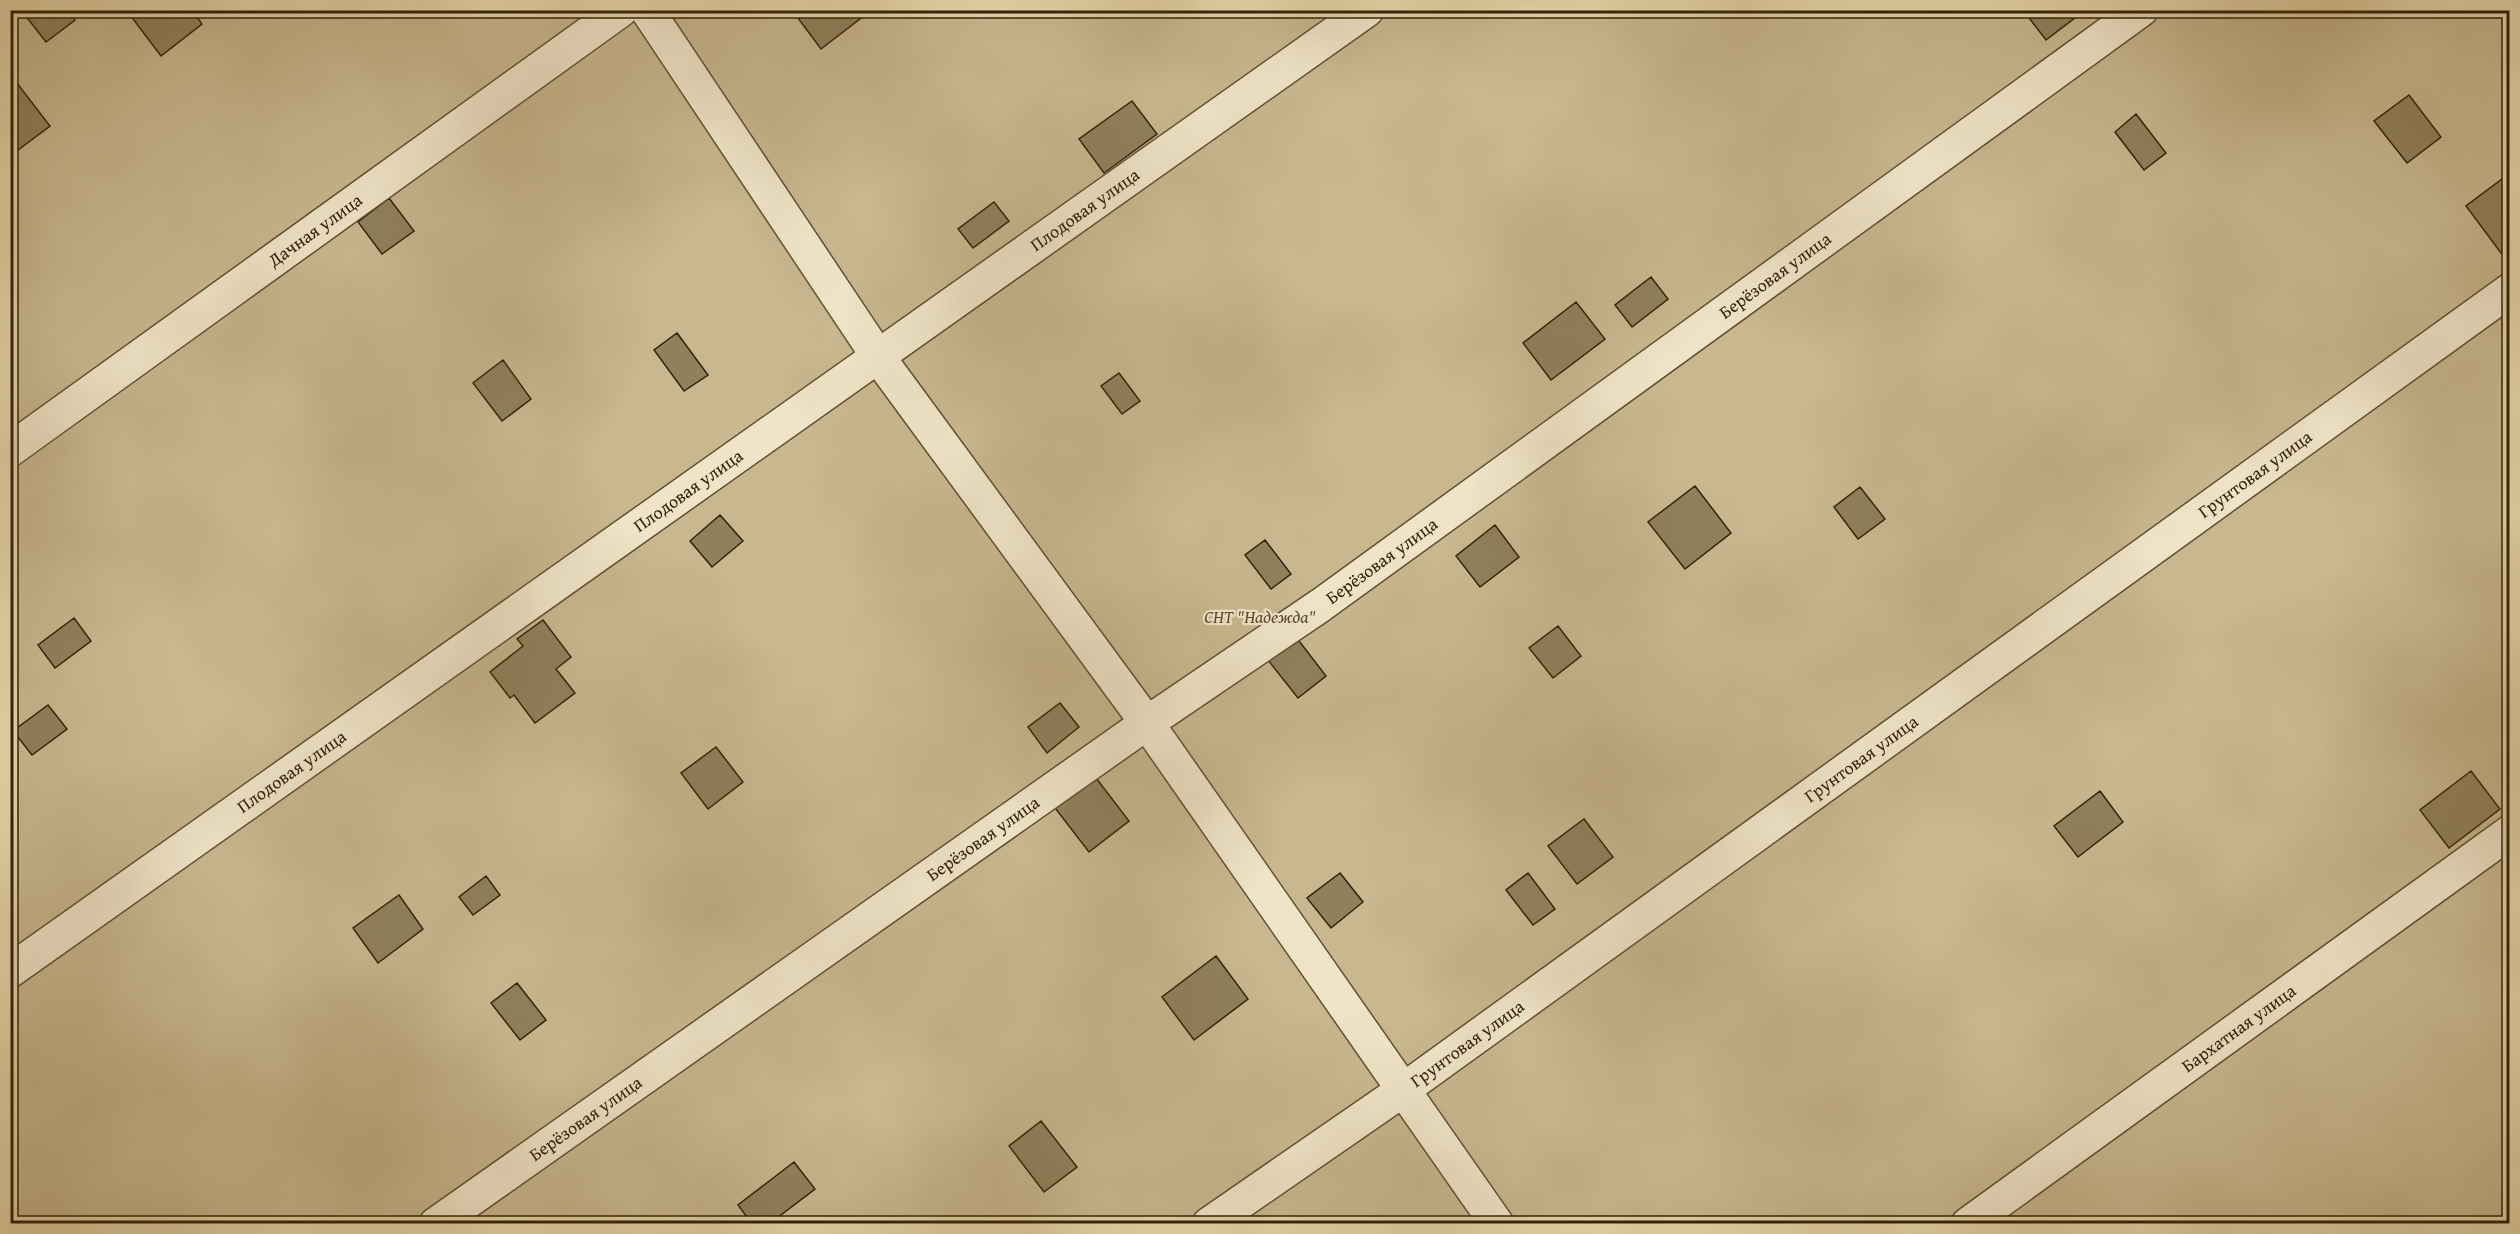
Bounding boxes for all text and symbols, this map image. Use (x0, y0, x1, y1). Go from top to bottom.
street label: Плодовая улица (1024, 161, 1145, 258)
street label: Дачная улица (261, 186, 368, 274)
street label: Берёзовая улица (1713, 225, 1837, 325)
street label: Грунтовая улица (2192, 423, 2318, 524)
street label: Плодовая улица (628, 442, 749, 539)
street label: Берёзовая улица (1320, 510, 1443, 611)
park label: СНТ "Надежда" (1204, 603, 1316, 630)
street label: Грунтовая улица (1798, 708, 1924, 809)
street label: Плодовая улица (231, 723, 352, 819)
street label: Берёзовая улица (920, 789, 1045, 888)
street label: Бархатная улица (2175, 977, 2302, 1079)
street label: Грунтовая улица (1404, 992, 1530, 1094)
street label: Берёзовая улица (523, 1069, 648, 1168)

